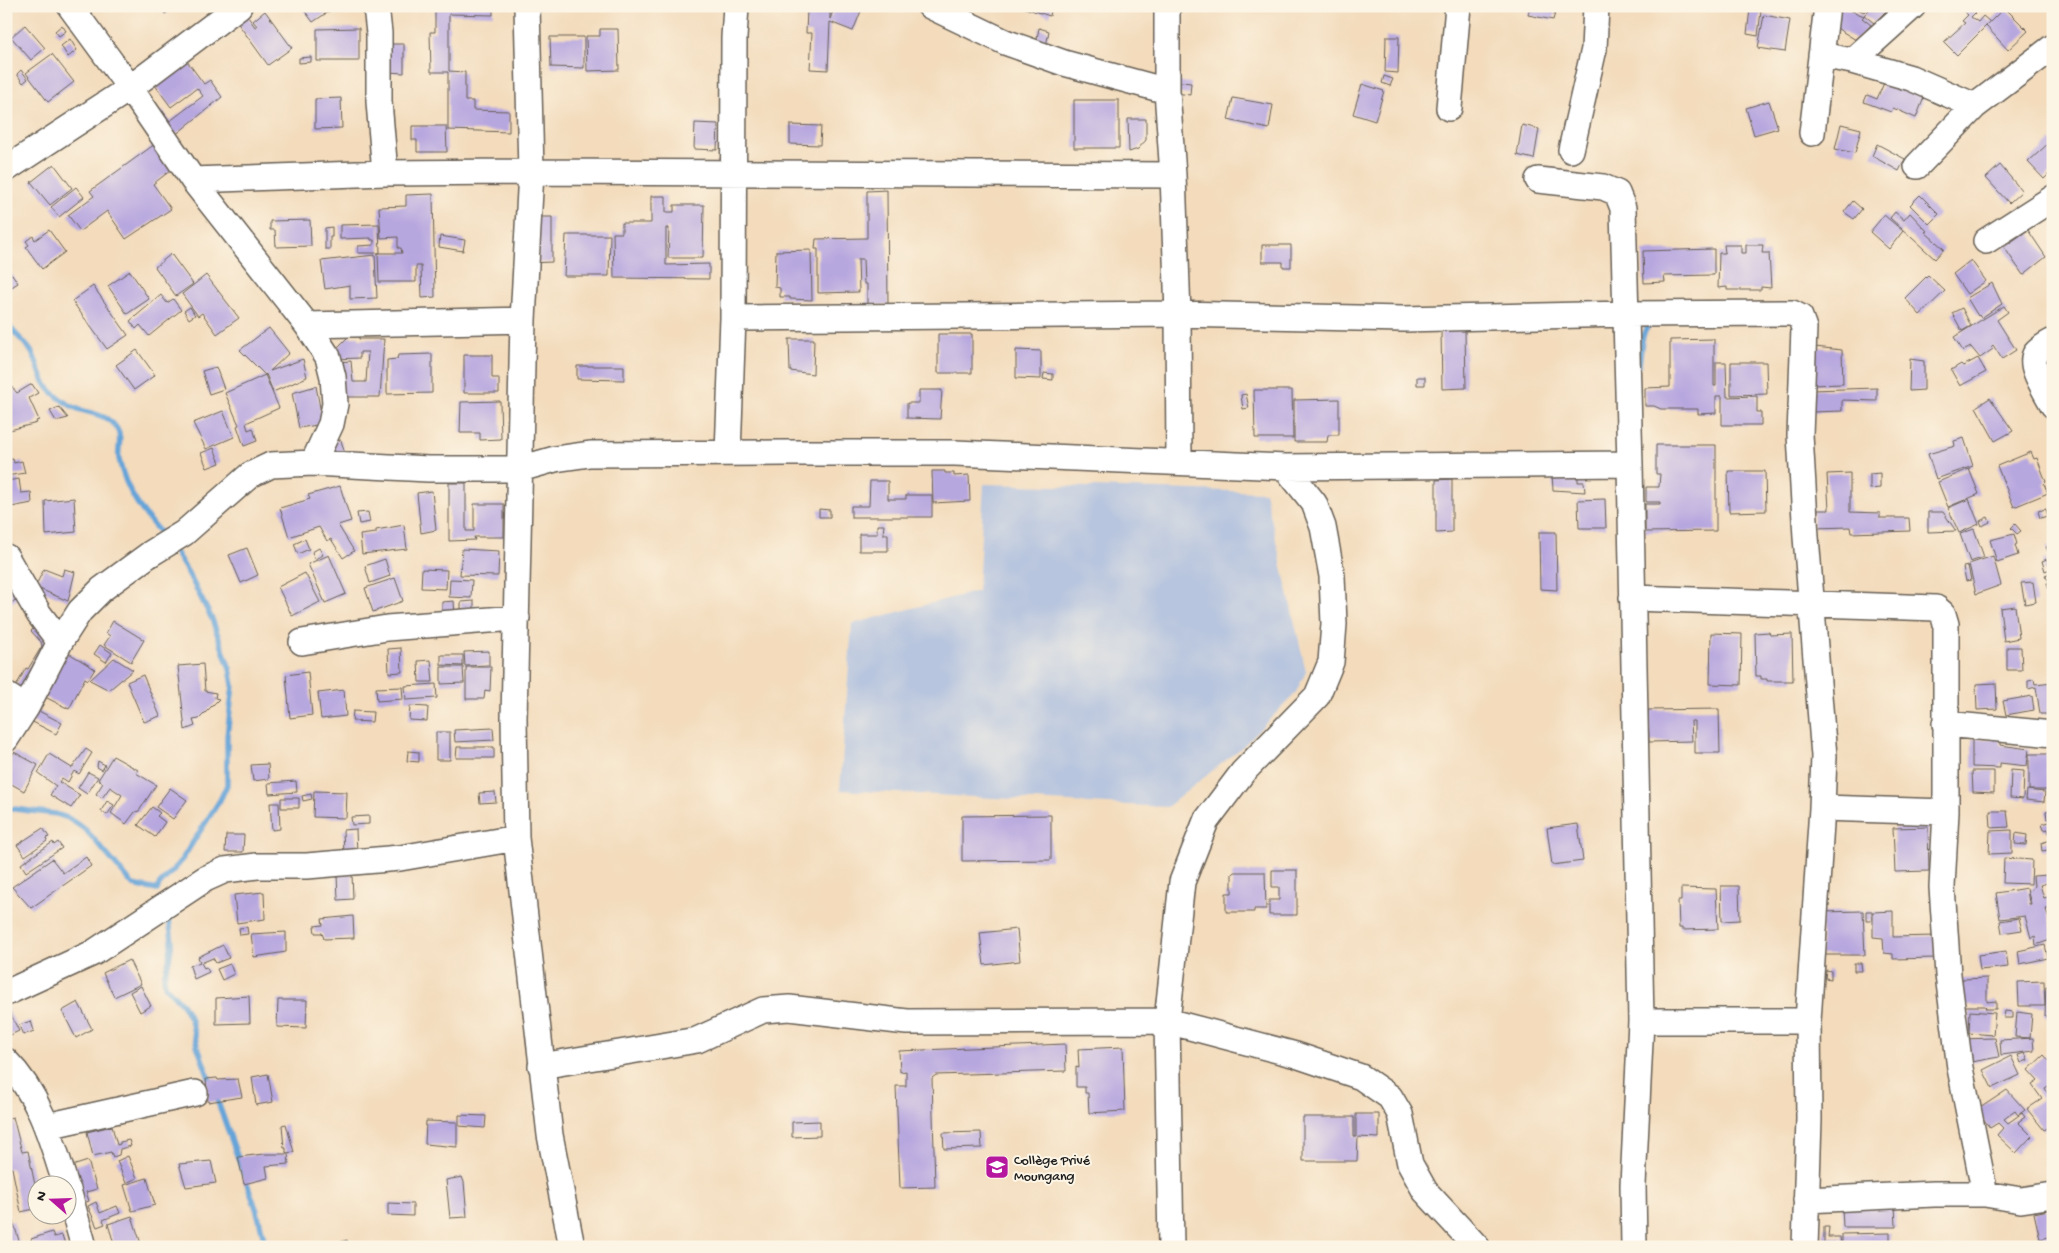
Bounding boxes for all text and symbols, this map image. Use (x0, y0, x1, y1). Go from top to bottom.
place label: Collège Privé Moungang (1014, 1153, 1091, 1186)
school or university icon: Collège Privé Moungang (984, 1154, 1010, 1180)
north arrow (28, 1176, 78, 1226)
text: N (33, 1189, 52, 1204)

